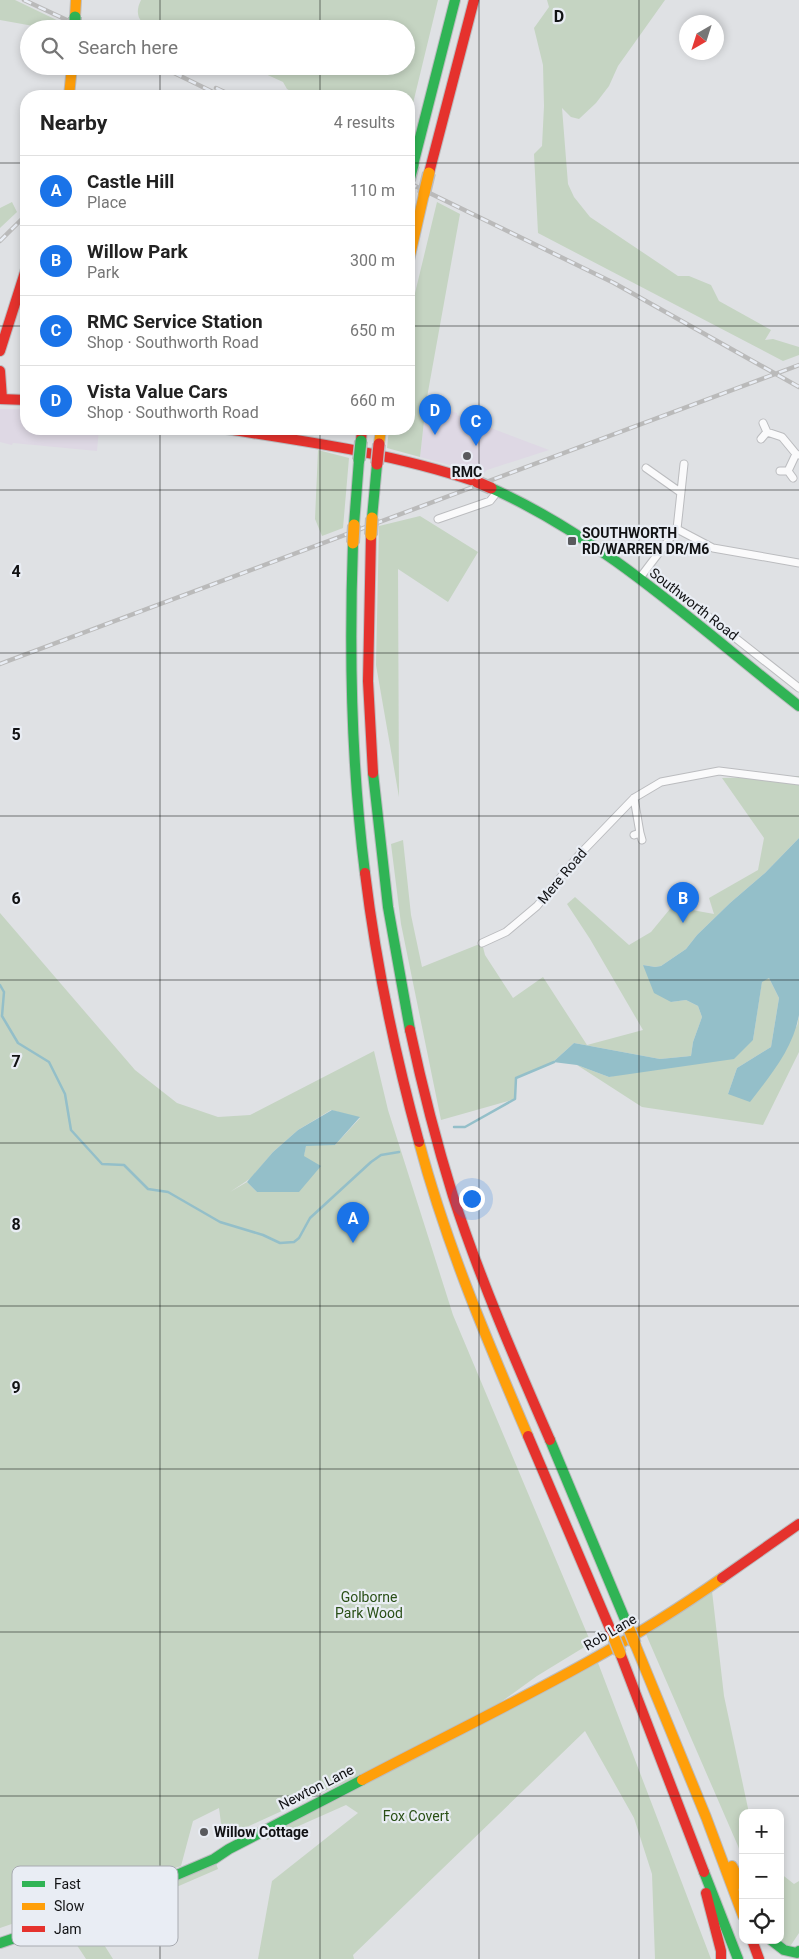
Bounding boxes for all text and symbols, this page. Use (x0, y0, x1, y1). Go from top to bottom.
text: D (554, 7, 564, 26)
north arrow (679, 15, 724, 60)
search box (20, 20, 415, 75)
icon: search (38, 34, 66, 62)
text: Search here (78, 36, 178, 59)
text: Nearby (40, 111, 107, 135)
text: 4 results (334, 113, 395, 132)
text: Castle Hill (87, 170, 174, 193)
text: A (51, 181, 61, 200)
text: 110 m (350, 181, 395, 200)
text: Place (87, 193, 127, 212)
text: Willow Park (87, 240, 188, 263)
text: B (51, 251, 61, 270)
text: 300 m (350, 251, 395, 270)
text: Park (87, 263, 119, 282)
text: RMC Service Station (87, 310, 263, 333)
text: C (51, 321, 61, 340)
text: 650 m (350, 321, 395, 340)
text: Shop · Southworth Road (87, 333, 259, 352)
text: Vista Value Cars (87, 380, 228, 403)
text: D (51, 391, 61, 410)
text: 660 m (350, 391, 395, 410)
pin: D (419, 394, 451, 435)
text: Shop · Southworth Road (87, 403, 259, 422)
pin: C (460, 405, 492, 446)
marker: RMC (461, 450, 473, 462)
place label: RMC (452, 464, 482, 480)
place label: SOUTHWORTH RD/WARREN DR/M6 (582, 525, 709, 557)
marker: SOUTHWORTH RD/WARREN DR/M6 (566, 535, 578, 547)
text: 4 (11, 562, 21, 581)
street label: Southworth Road (647, 565, 741, 643)
text: 5 (11, 725, 21, 744)
street label: Mere Road (534, 845, 590, 907)
pin: B (667, 882, 699, 923)
text: 6 (11, 889, 21, 908)
text: 7 (11, 1052, 21, 1071)
your location (459, 1186, 485, 1212)
pin: A (337, 1202, 369, 1243)
text: 8 (11, 1215, 21, 1234)
text: 9 (11, 1378, 21, 1397)
park label: Golborne Park Wood (335, 1589, 403, 1621)
street label: Rob Lane (581, 1611, 639, 1653)
street label: Newton Lane (276, 1761, 356, 1813)
park label: Fox Covert (383, 1808, 450, 1824)
map controls (739, 1809, 784, 1944)
button: + (739, 1809, 784, 1854)
place label: Willow Cottage (214, 1824, 309, 1840)
marker: Willow Cottage (198, 1826, 210, 1838)
button: − (739, 1854, 784, 1899)
legend (12, 1866, 178, 1946)
text: Fast (54, 1876, 81, 1892)
text: Slow (54, 1898, 85, 1914)
button: locate (739, 1899, 784, 1944)
text: Jam (54, 1921, 82, 1937)

